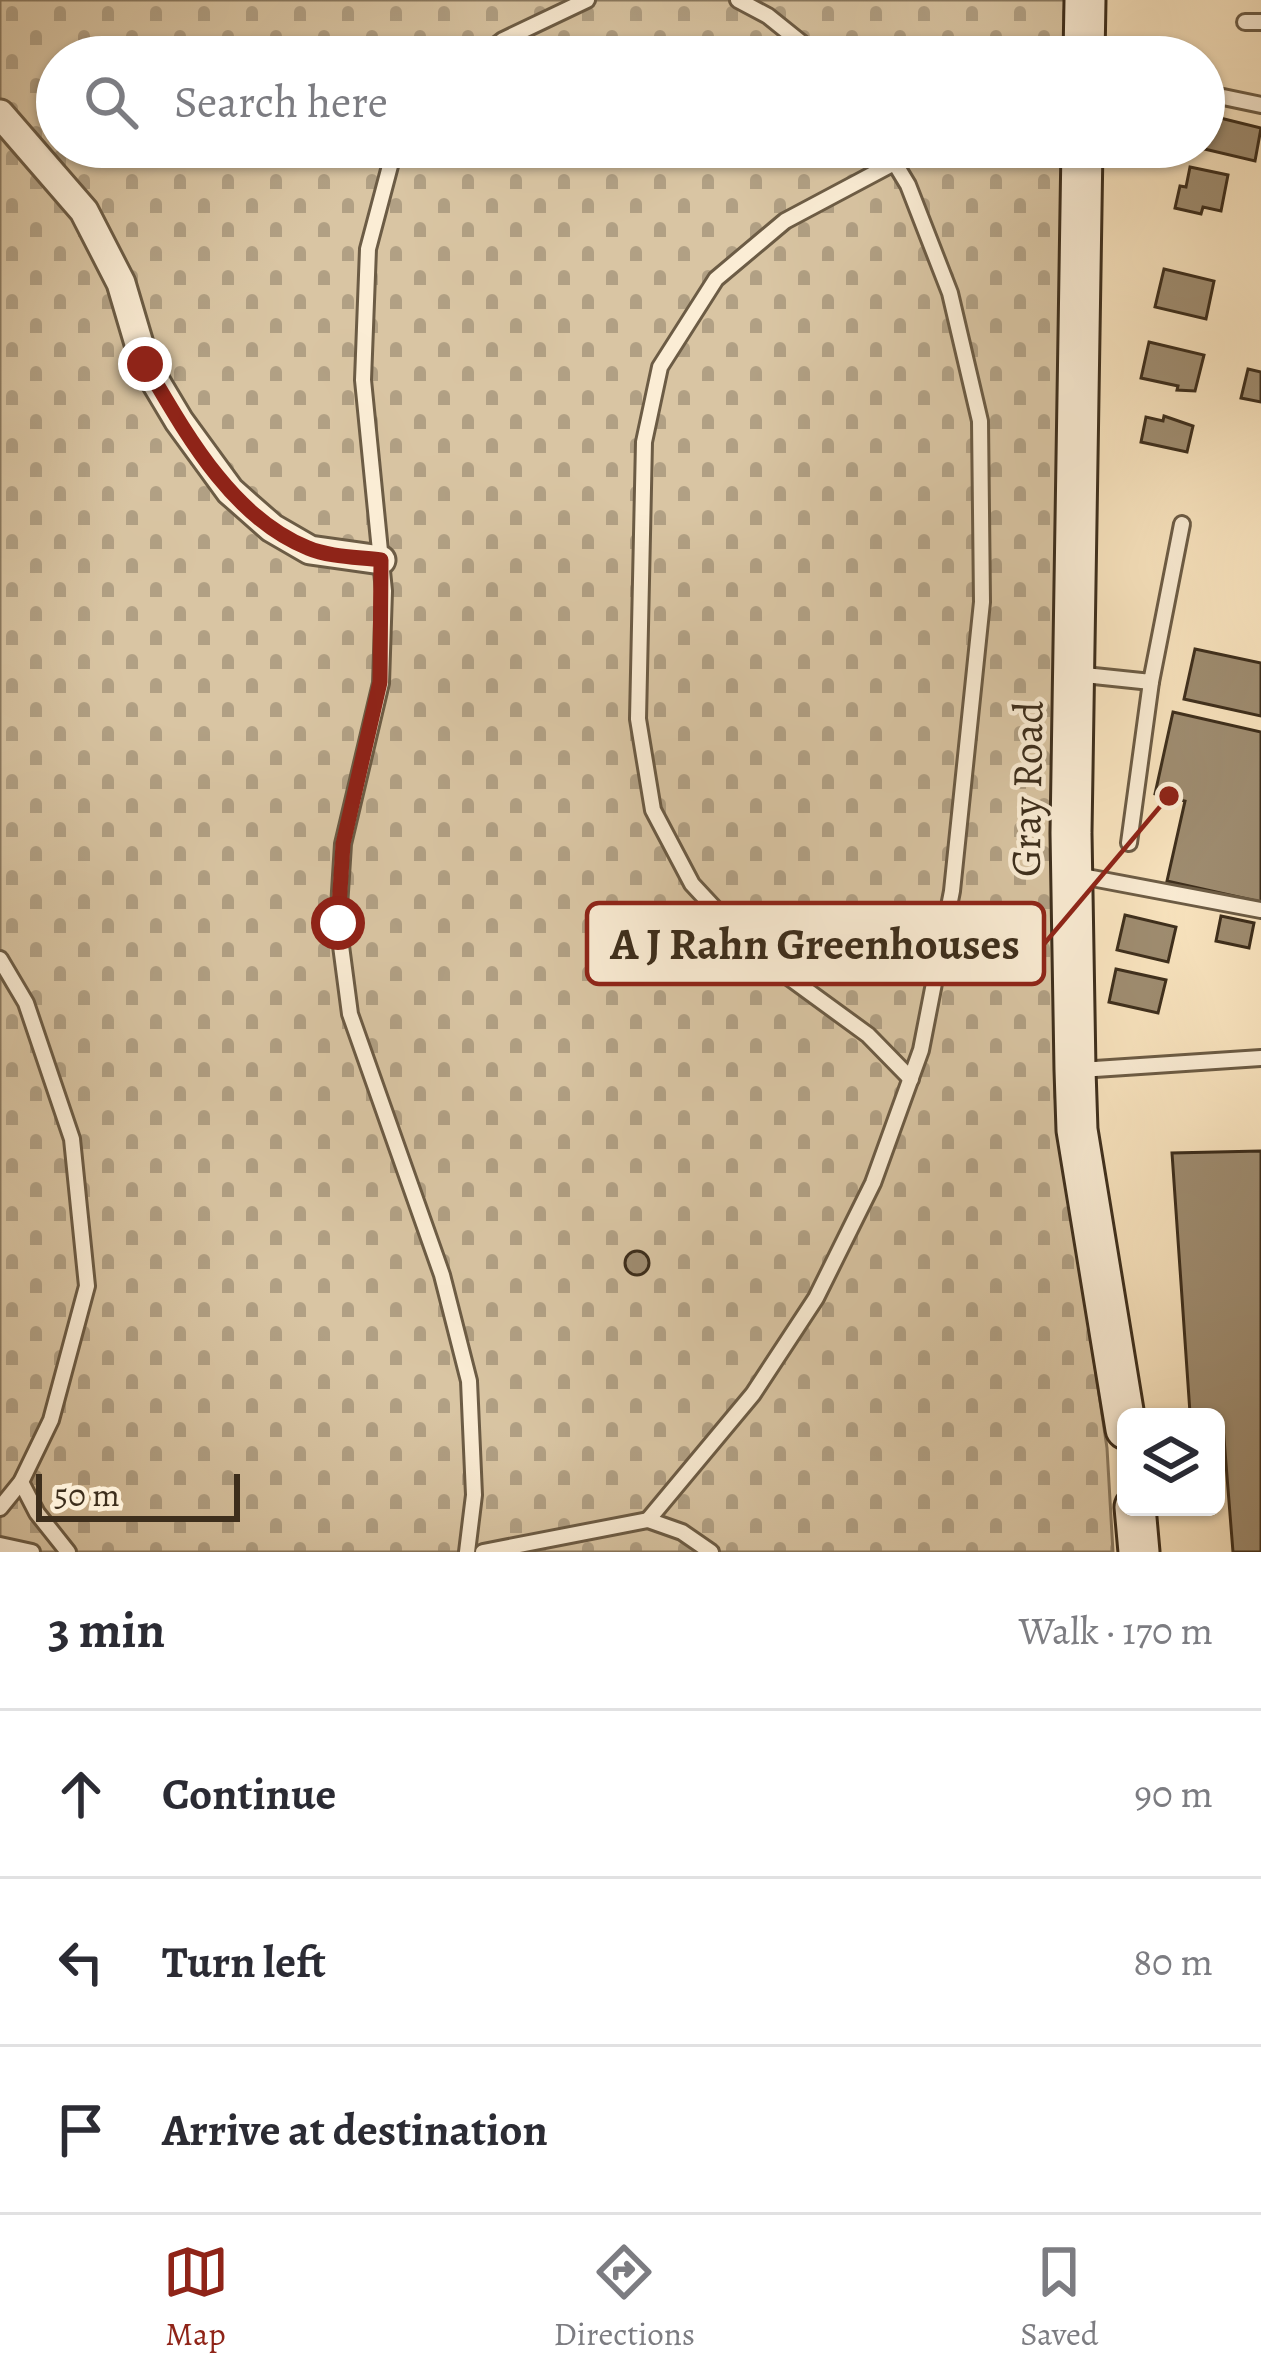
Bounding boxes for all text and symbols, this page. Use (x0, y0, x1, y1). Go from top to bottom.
search box (36, 36, 1225, 168)
icon: search (78, 69, 144, 135)
text: Search here (174, 71, 388, 133)
route end (118, 337, 172, 391)
street label: Gray Road (996, 700, 1057, 878)
route start (311, 896, 365, 950)
callout: A J Rahn Greenhouses (587, 903, 1044, 984)
text: A J Rahn Greenhouses (609, 913, 1020, 975)
map controls (1117, 1408, 1225, 1516)
button: layers (1117, 1408, 1225, 1516)
scale bar (36, 1468, 240, 1521)
text: 50 m (54, 1472, 120, 1517)
text: 3 min (48, 1595, 165, 1665)
text: Walk · 170 m (1019, 1604, 1213, 1657)
icon: ahead (48, 1761, 114, 1827)
text: Continue (162, 1763, 336, 1825)
text: 90 m (1134, 1767, 1213, 1820)
icon: left (48, 1929, 114, 1995)
text: Turn left (162, 1931, 326, 1993)
text: 80 m (1133, 1935, 1213, 1988)
icon: arrive (48, 2097, 114, 2163)
text: Arrive at destination (162, 2099, 548, 2161)
tab: Map (163, 2239, 229, 2356)
tab: Directions (554, 2239, 695, 2356)
tab: Saved (1020, 2239, 1098, 2356)

